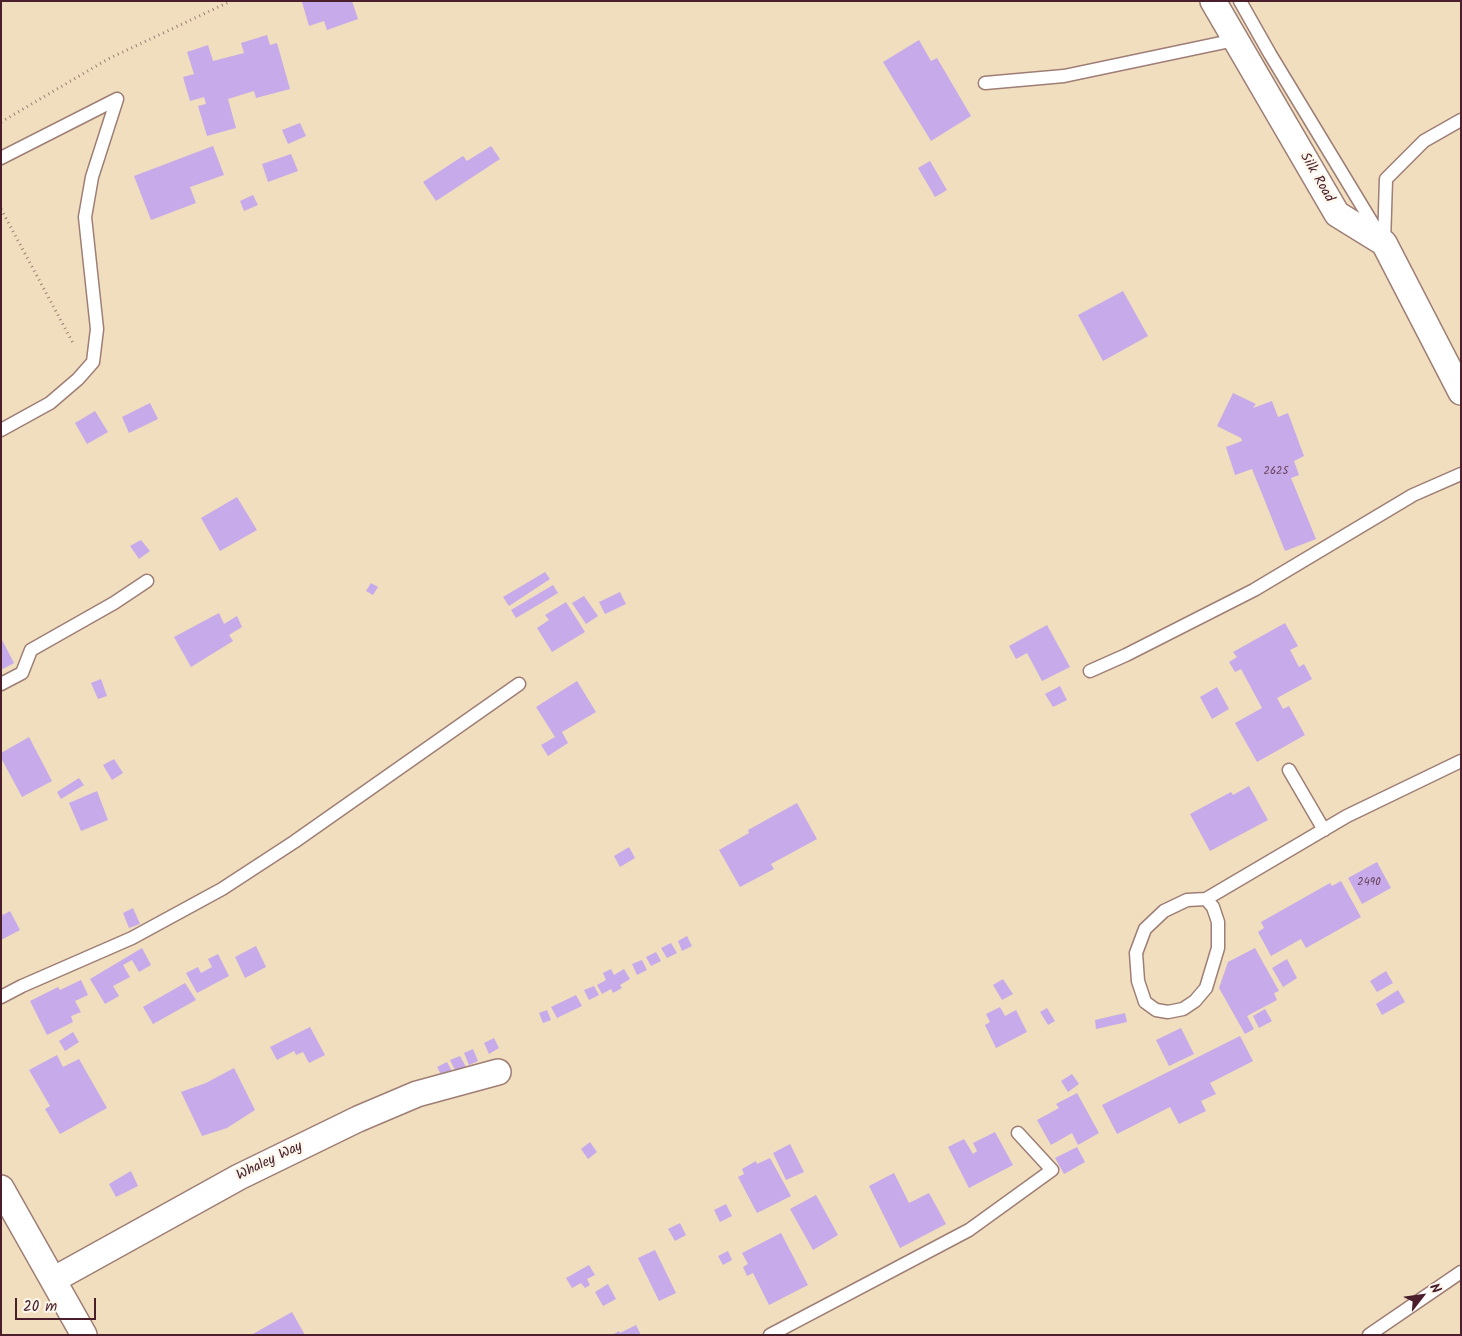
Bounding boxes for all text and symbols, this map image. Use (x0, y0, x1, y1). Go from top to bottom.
street label: Silk Road (1295, 150, 1337, 206)
house number: 2625 (1264, 465, 1288, 479)
house number: 2490 (1357, 876, 1381, 890)
street label: Whaley Way (234, 1139, 306, 1185)
north arrow (1397, 1271, 1447, 1321)
text: N (1423, 1279, 1447, 1298)
scale bar (18, 1288, 99, 1320)
text: 20 m (23, 1295, 57, 1319)

